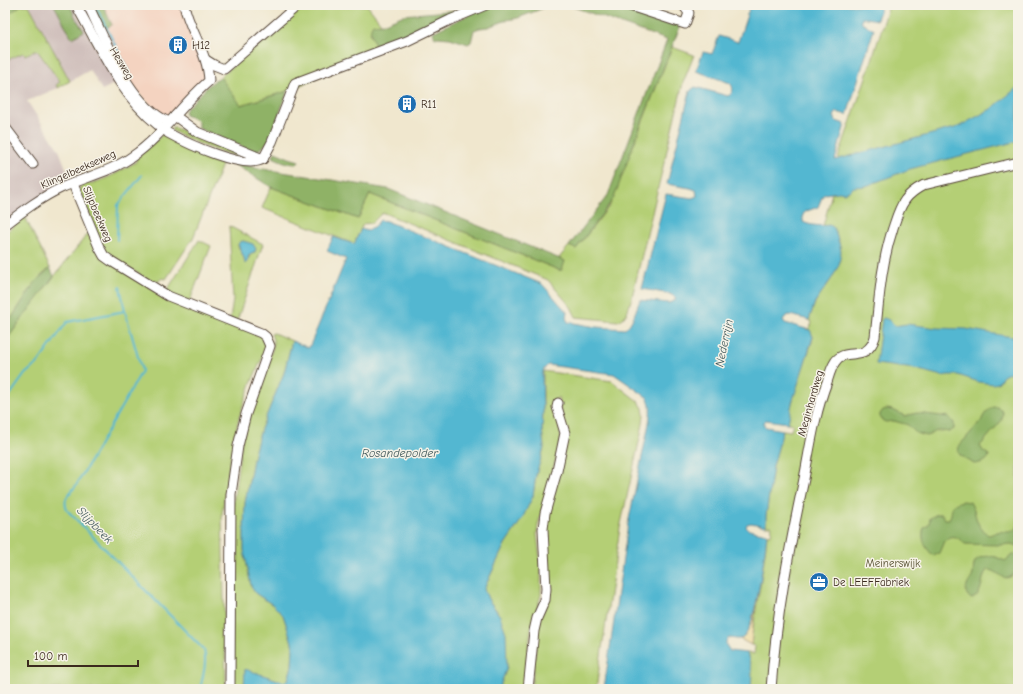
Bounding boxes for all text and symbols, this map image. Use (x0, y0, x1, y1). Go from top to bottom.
building icon: H12 (167, 34, 189, 56)
place label: H12 (192, 39, 210, 52)
street label: Hesweg (107, 45, 136, 82)
building icon: R11 (396, 93, 418, 115)
place label: R11 (421, 98, 436, 111)
street label: Klingelbeekseweg (39, 147, 118, 192)
street label: Slijpbeekweg (80, 184, 115, 244)
water label: Nederrijn (712, 318, 736, 368)
street label: Meginhardweg (795, 369, 826, 438)
water label: Rosandepolder (362, 446, 439, 460)
water label: Slijpbeek (74, 504, 116, 546)
park label: Meinerswijk (866, 557, 921, 570)
office icon: De LEEFFabriek (808, 571, 830, 593)
place label: De LEEFFabriek (833, 576, 910, 589)
scale bar (28, 642, 138, 668)
text: 100 m (34, 649, 67, 663)

